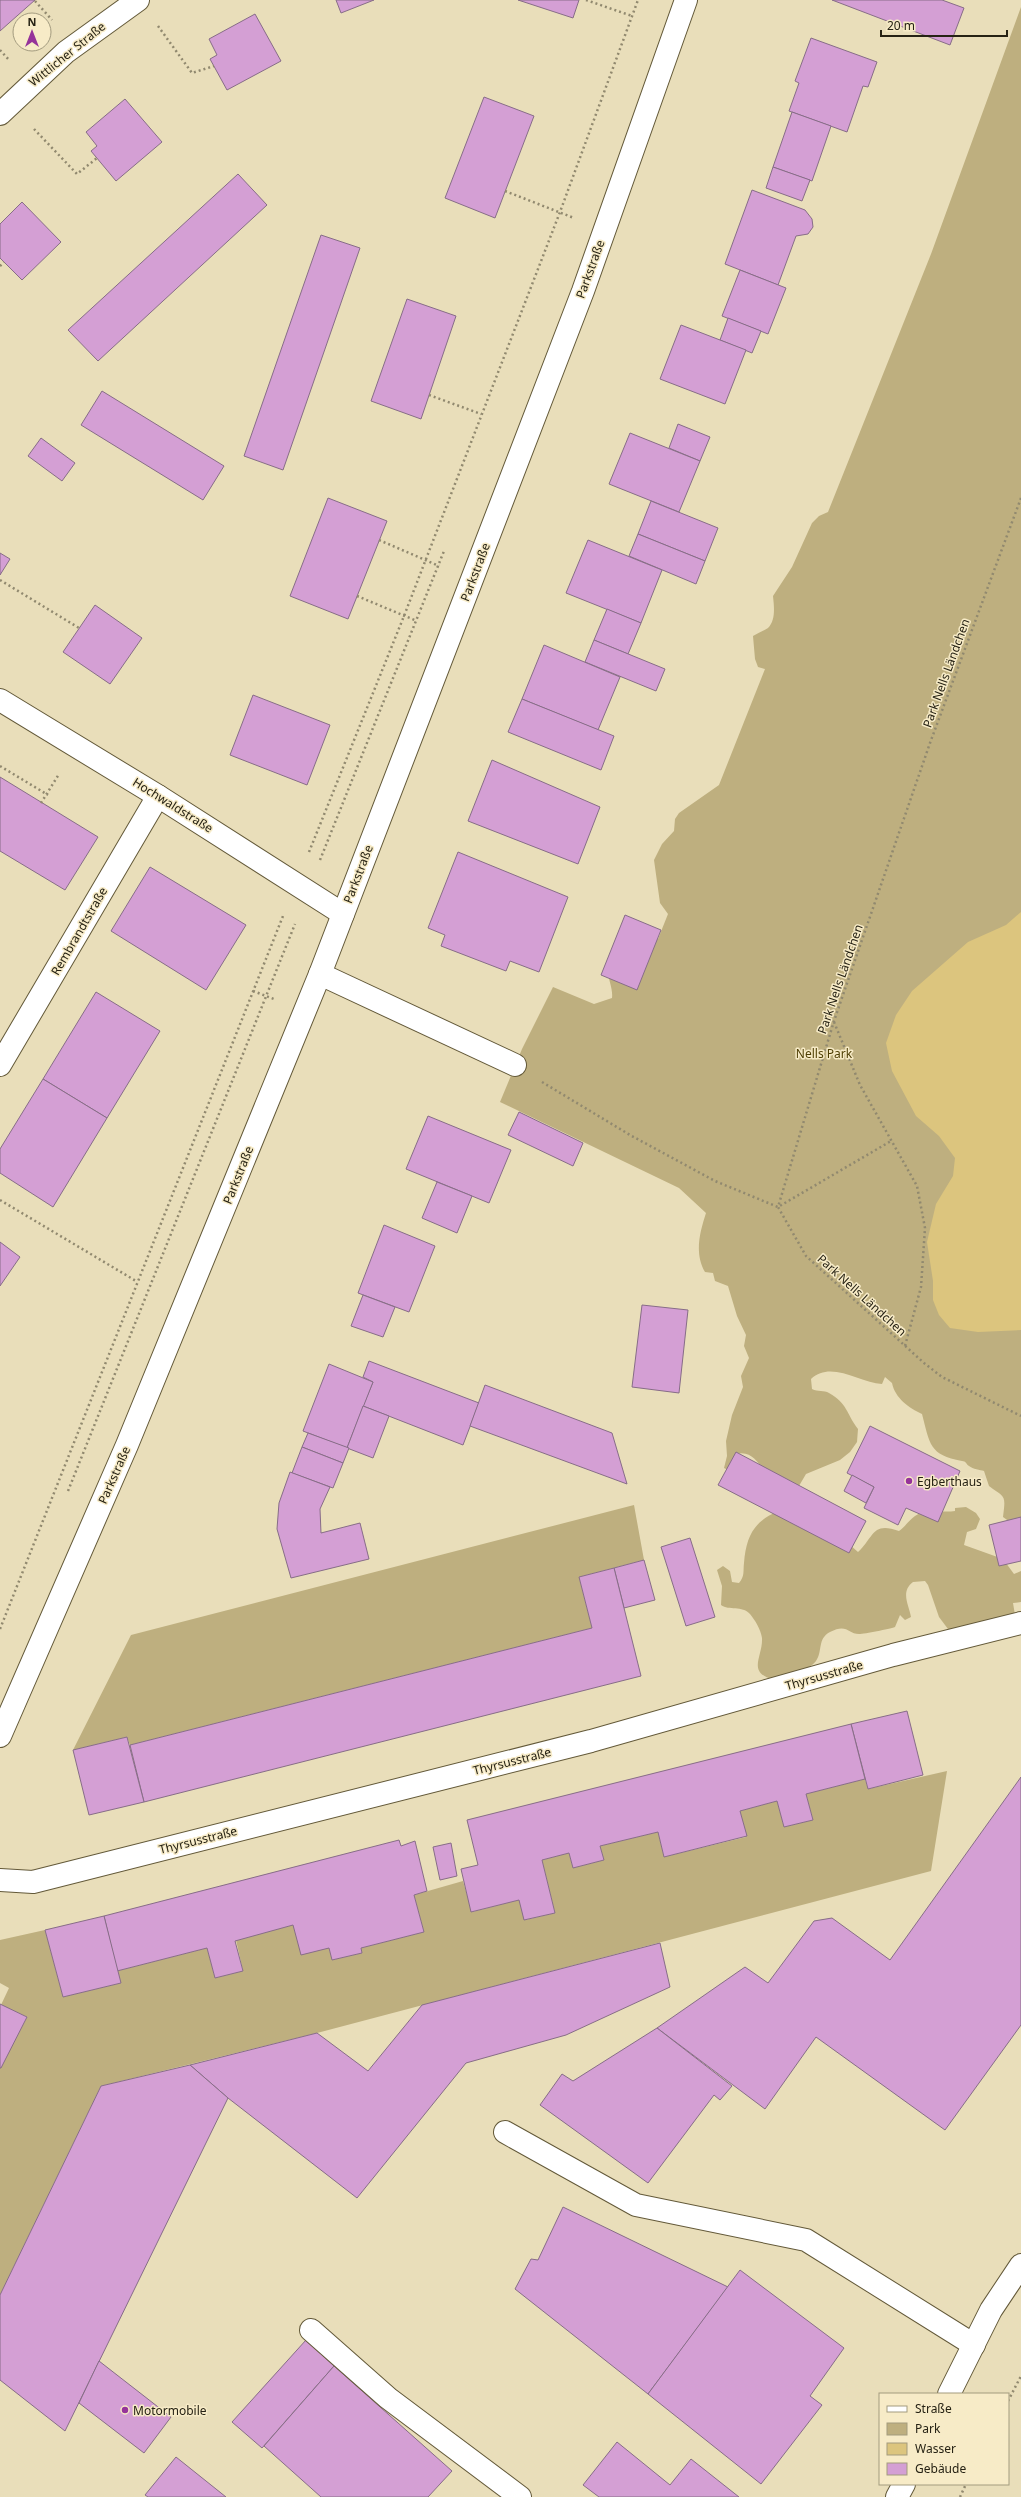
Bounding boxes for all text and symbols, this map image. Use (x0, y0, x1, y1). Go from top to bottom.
north arrow (12, 12, 52, 52)
scale bar (881, 12, 1007, 38)
text: N (28, 14, 36, 29)
text: 20 m (887, 17, 915, 34)
street label: Wittlicher Straße (25, 18, 109, 90)
street label: Parkstraße (572, 237, 609, 301)
street label: Parkstraße (456, 540, 494, 604)
street label: Park Nells Ländchen (918, 616, 974, 730)
street label: Hochwaldstraße (130, 773, 217, 837)
street label: Parkstraße (339, 842, 377, 906)
street label: Rembrandtstraße (47, 884, 111, 978)
street label: Park Nells Ländchen (813, 922, 867, 1036)
park label: Nells Park (796, 1045, 853, 1062)
street label: Parkstraße (219, 1143, 257, 1207)
street label: Park Nells Ländchen (814, 1250, 910, 1340)
street label: Parkstraße (94, 1443, 134, 1506)
place label: Egberthaus (917, 1473, 982, 1490)
marker: Egberthaus (904, 1476, 914, 1486)
street label: Thyrsusstraße (783, 1656, 865, 1694)
street label: Thyrsusstraße (471, 1743, 553, 1779)
street label: Thyrsusstraße (157, 1822, 239, 1858)
legend (879, 2393, 1009, 2485)
text: Straße (915, 2400, 952, 2417)
place label: Motormobile (133, 2402, 207, 2419)
marker: Motormobile (120, 2405, 130, 2415)
text: Park (915, 2420, 941, 2437)
text: Wasser (915, 2440, 956, 2457)
text: Gebäude (915, 2460, 966, 2477)

